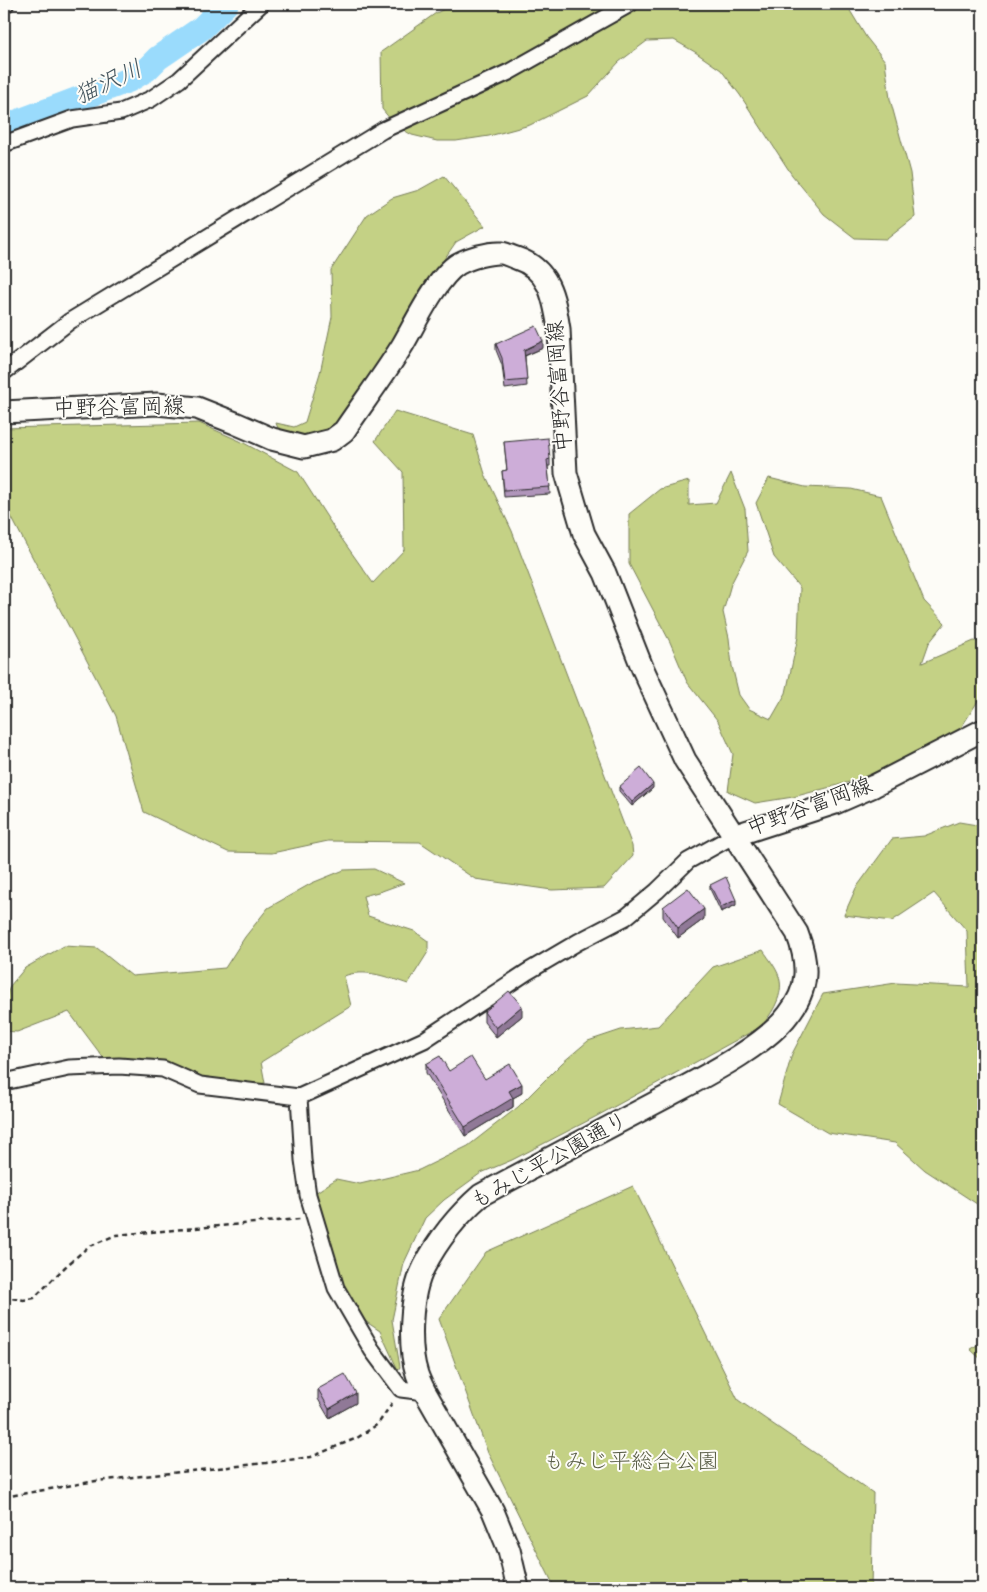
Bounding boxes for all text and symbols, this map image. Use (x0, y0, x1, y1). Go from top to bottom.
water label: 猫沢川 (69, 53, 149, 115)
street label: 中野谷富岡線 (540, 319, 582, 453)
street label: 中野谷富岡線 (53, 392, 185, 426)
street label: 中野谷富岡線 (743, 770, 877, 846)
street label: もみじ平公園通り (465, 1105, 635, 1219)
park label: もみじ平総合公園 (543, 1447, 719, 1479)

